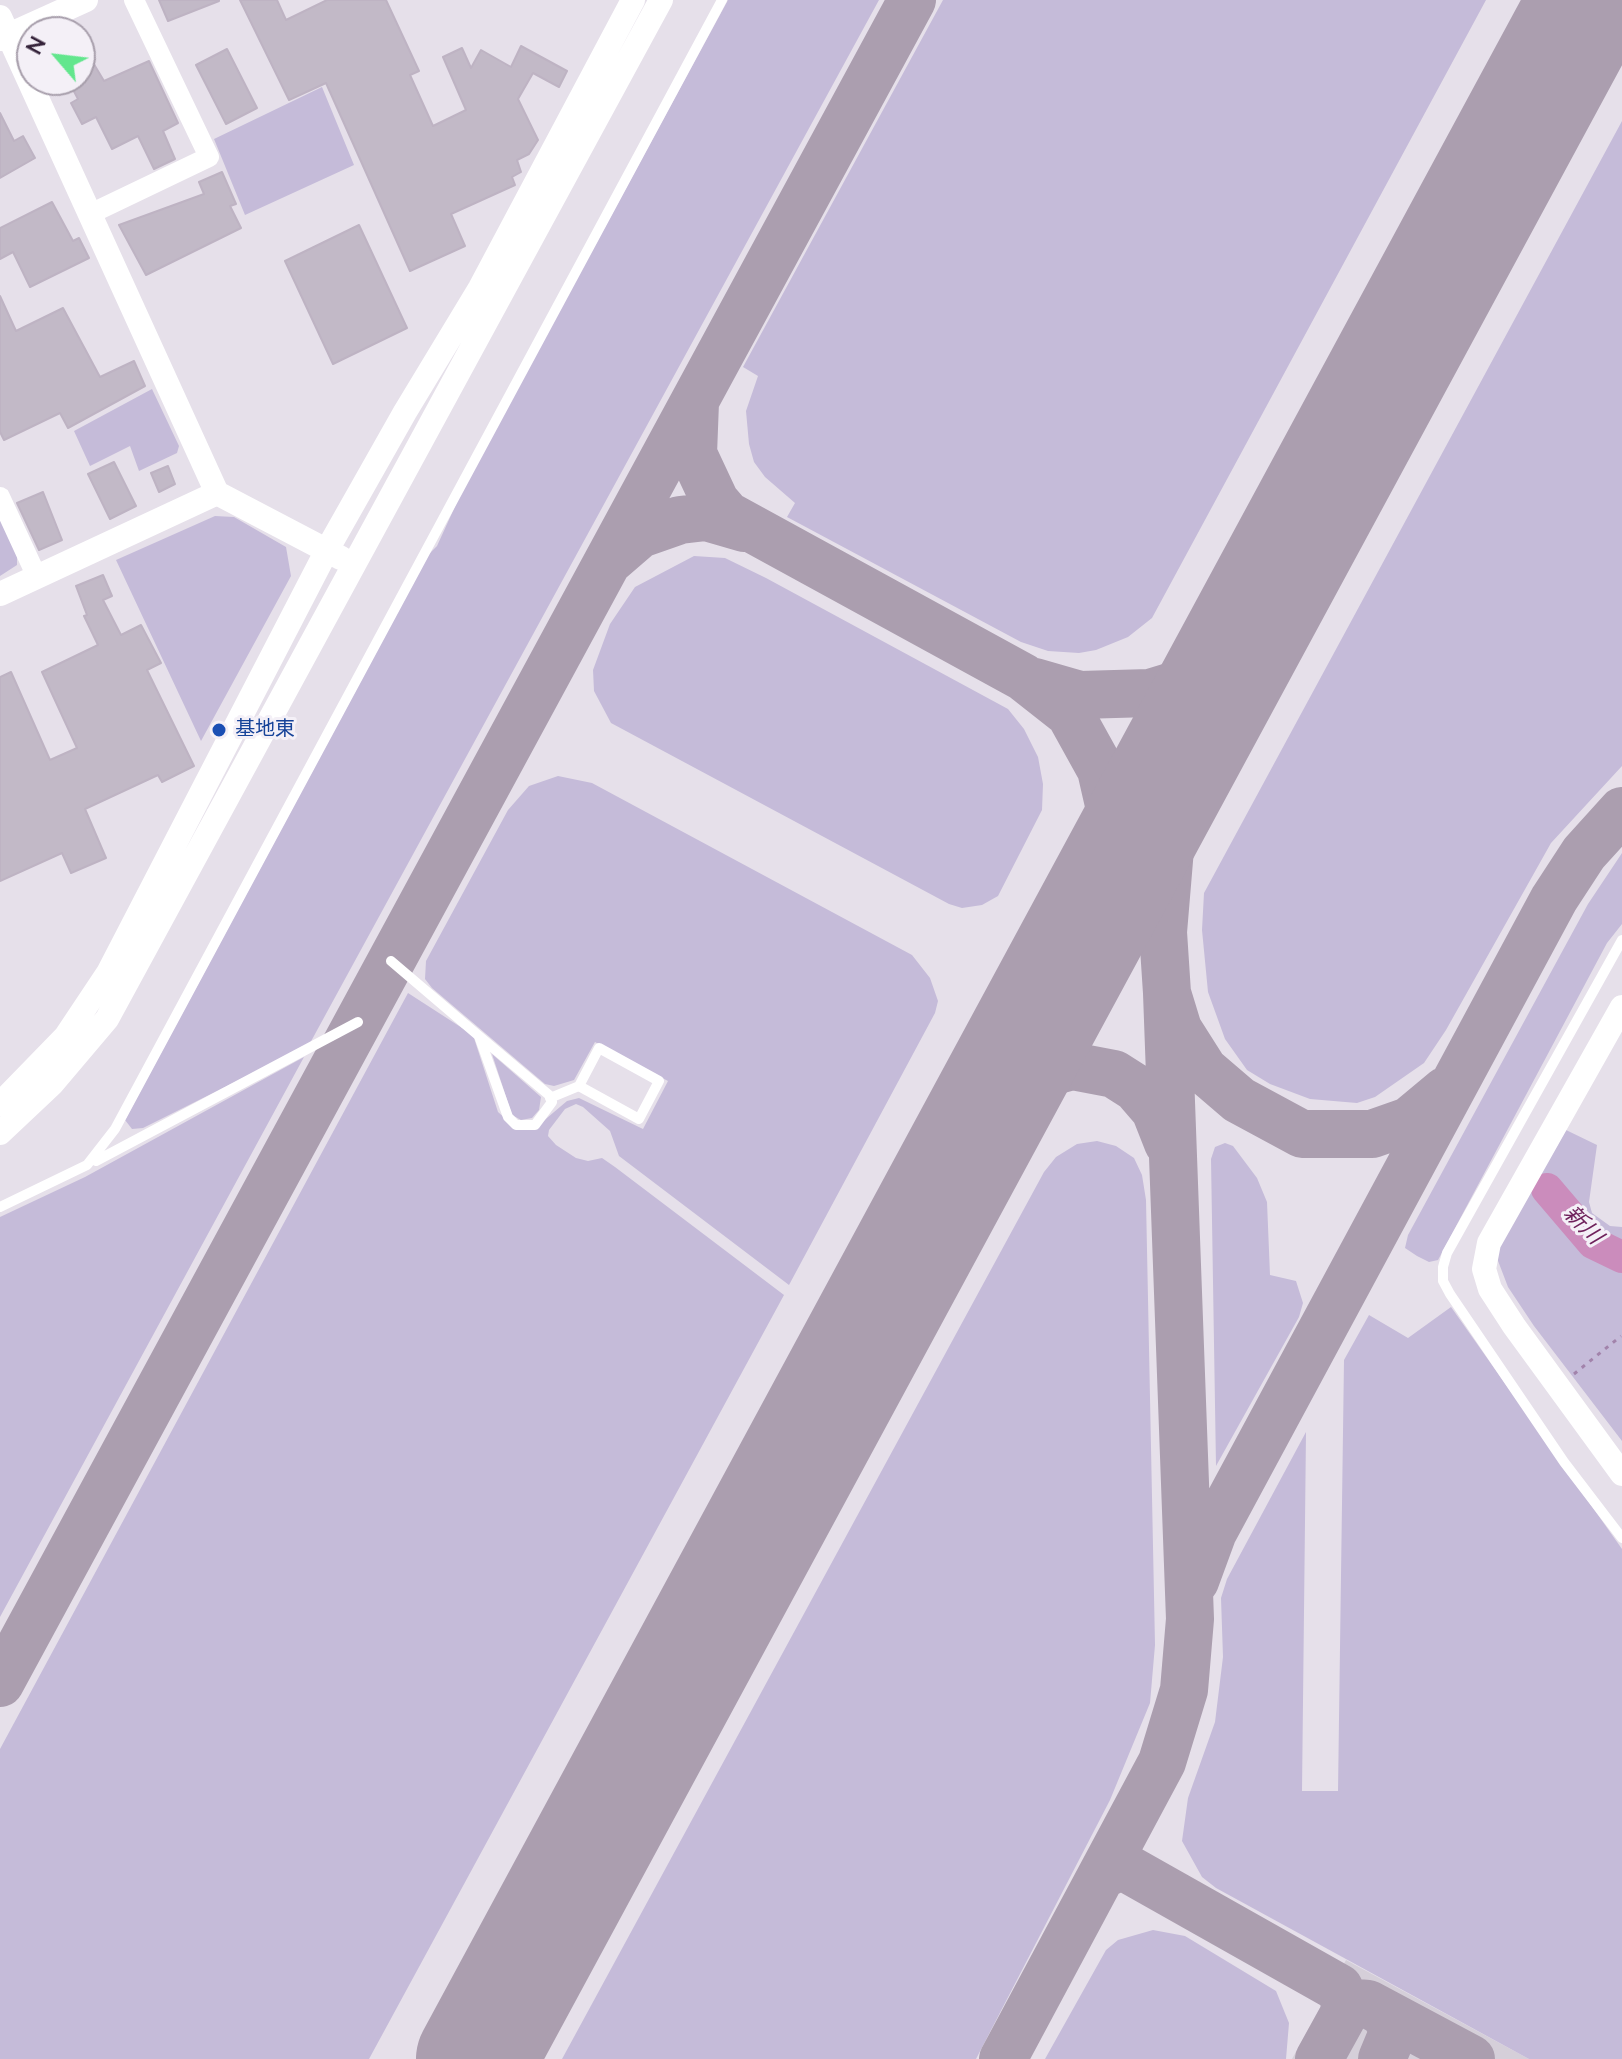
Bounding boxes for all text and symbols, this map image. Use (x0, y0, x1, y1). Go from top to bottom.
north arrow (16, 16, 96, 96)
text: N (19, 31, 54, 60)
place label: 基地東 (235, 718, 295, 742)
marker: 基地東 (210, 721, 228, 739)
water label: 新川 (1557, 1201, 1607, 1251)

